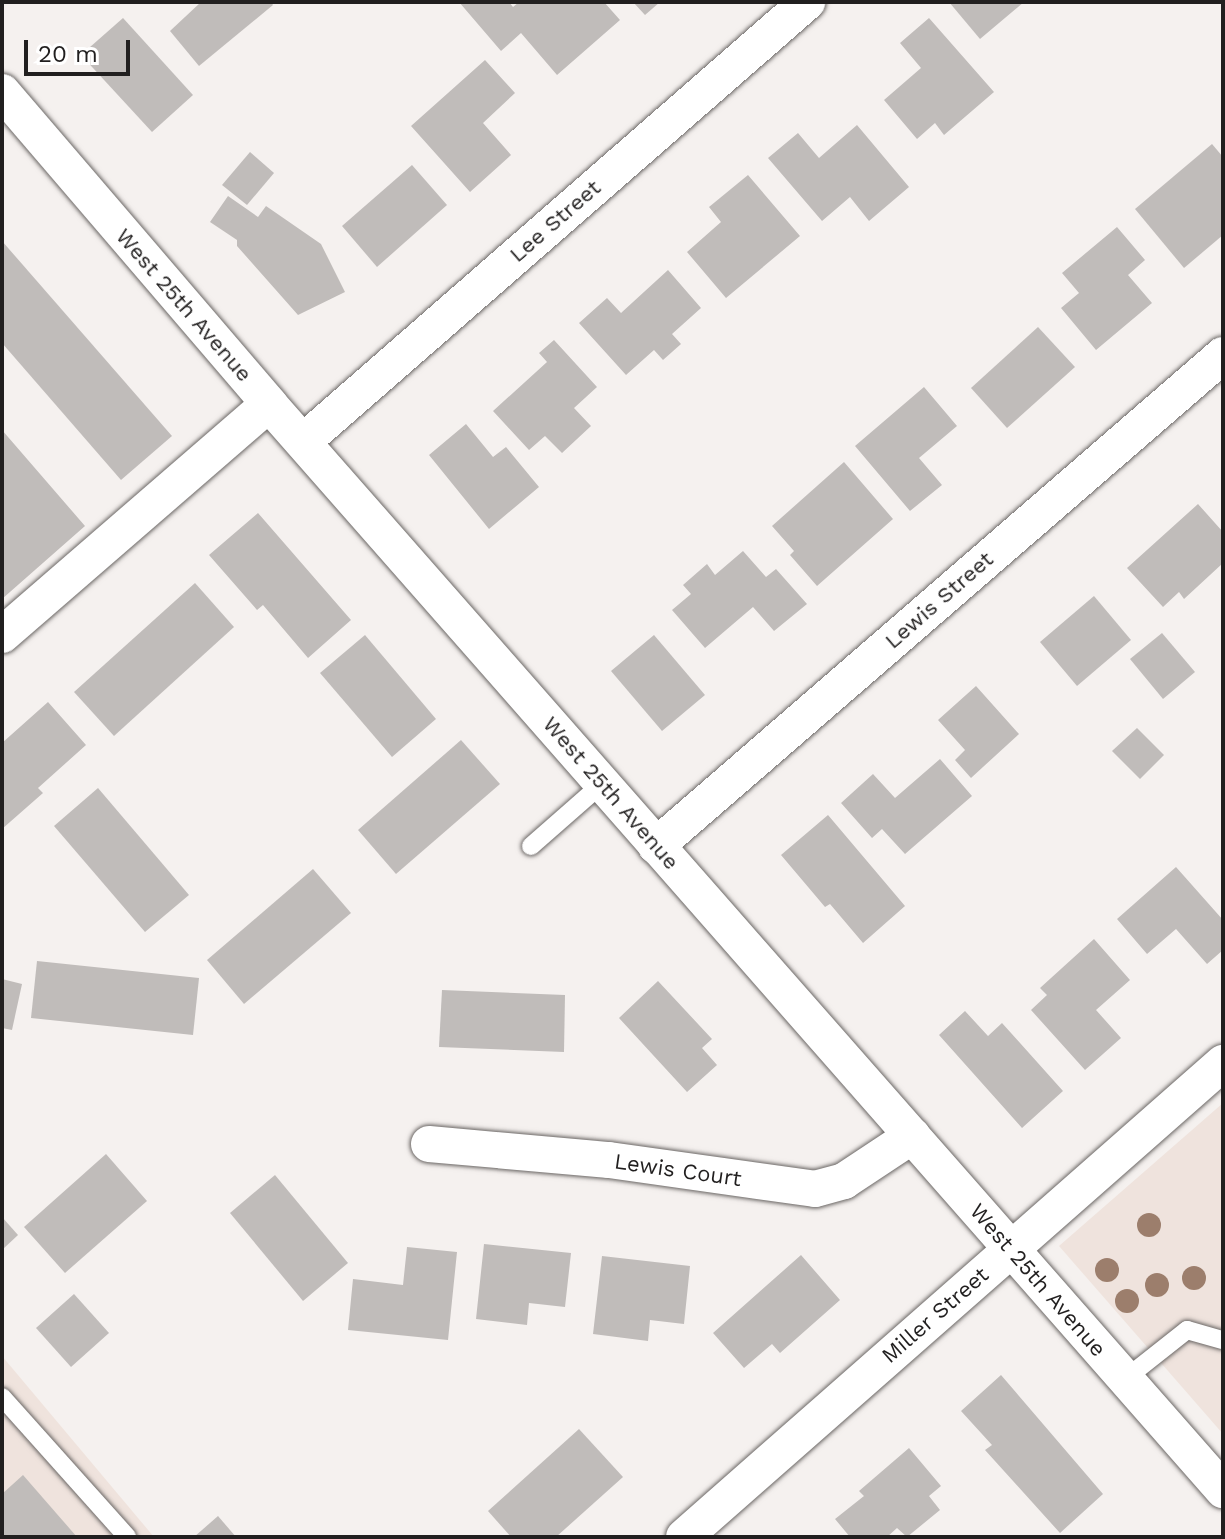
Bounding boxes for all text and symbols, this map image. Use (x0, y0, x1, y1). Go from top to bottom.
scale bar (28, 24, 134, 74)
text: 20 m (38, 40, 98, 68)
street label: Lee Street (504, 174, 606, 268)
street label: West 25th Avenue (110, 223, 258, 387)
street label: Lewis Street (879, 546, 999, 654)
street label: West 25th Avenue (537, 711, 685, 875)
street label: Lewis Court (613, 1148, 743, 1192)
street label: West 25th Avenue (964, 1198, 1112, 1362)
street label: Miller Street (876, 1261, 994, 1369)

